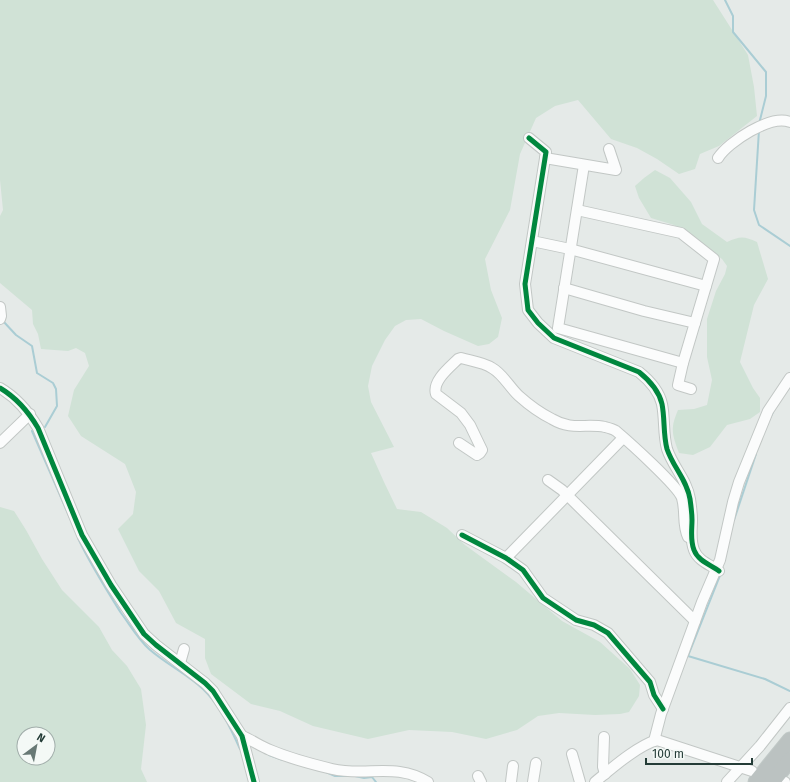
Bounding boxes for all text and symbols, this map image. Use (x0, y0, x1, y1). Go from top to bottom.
north arrow (16, 726, 56, 766)
text: N (34, 730, 48, 745)
scale bar (646, 740, 752, 766)
text: 100 m (652, 747, 684, 761)

